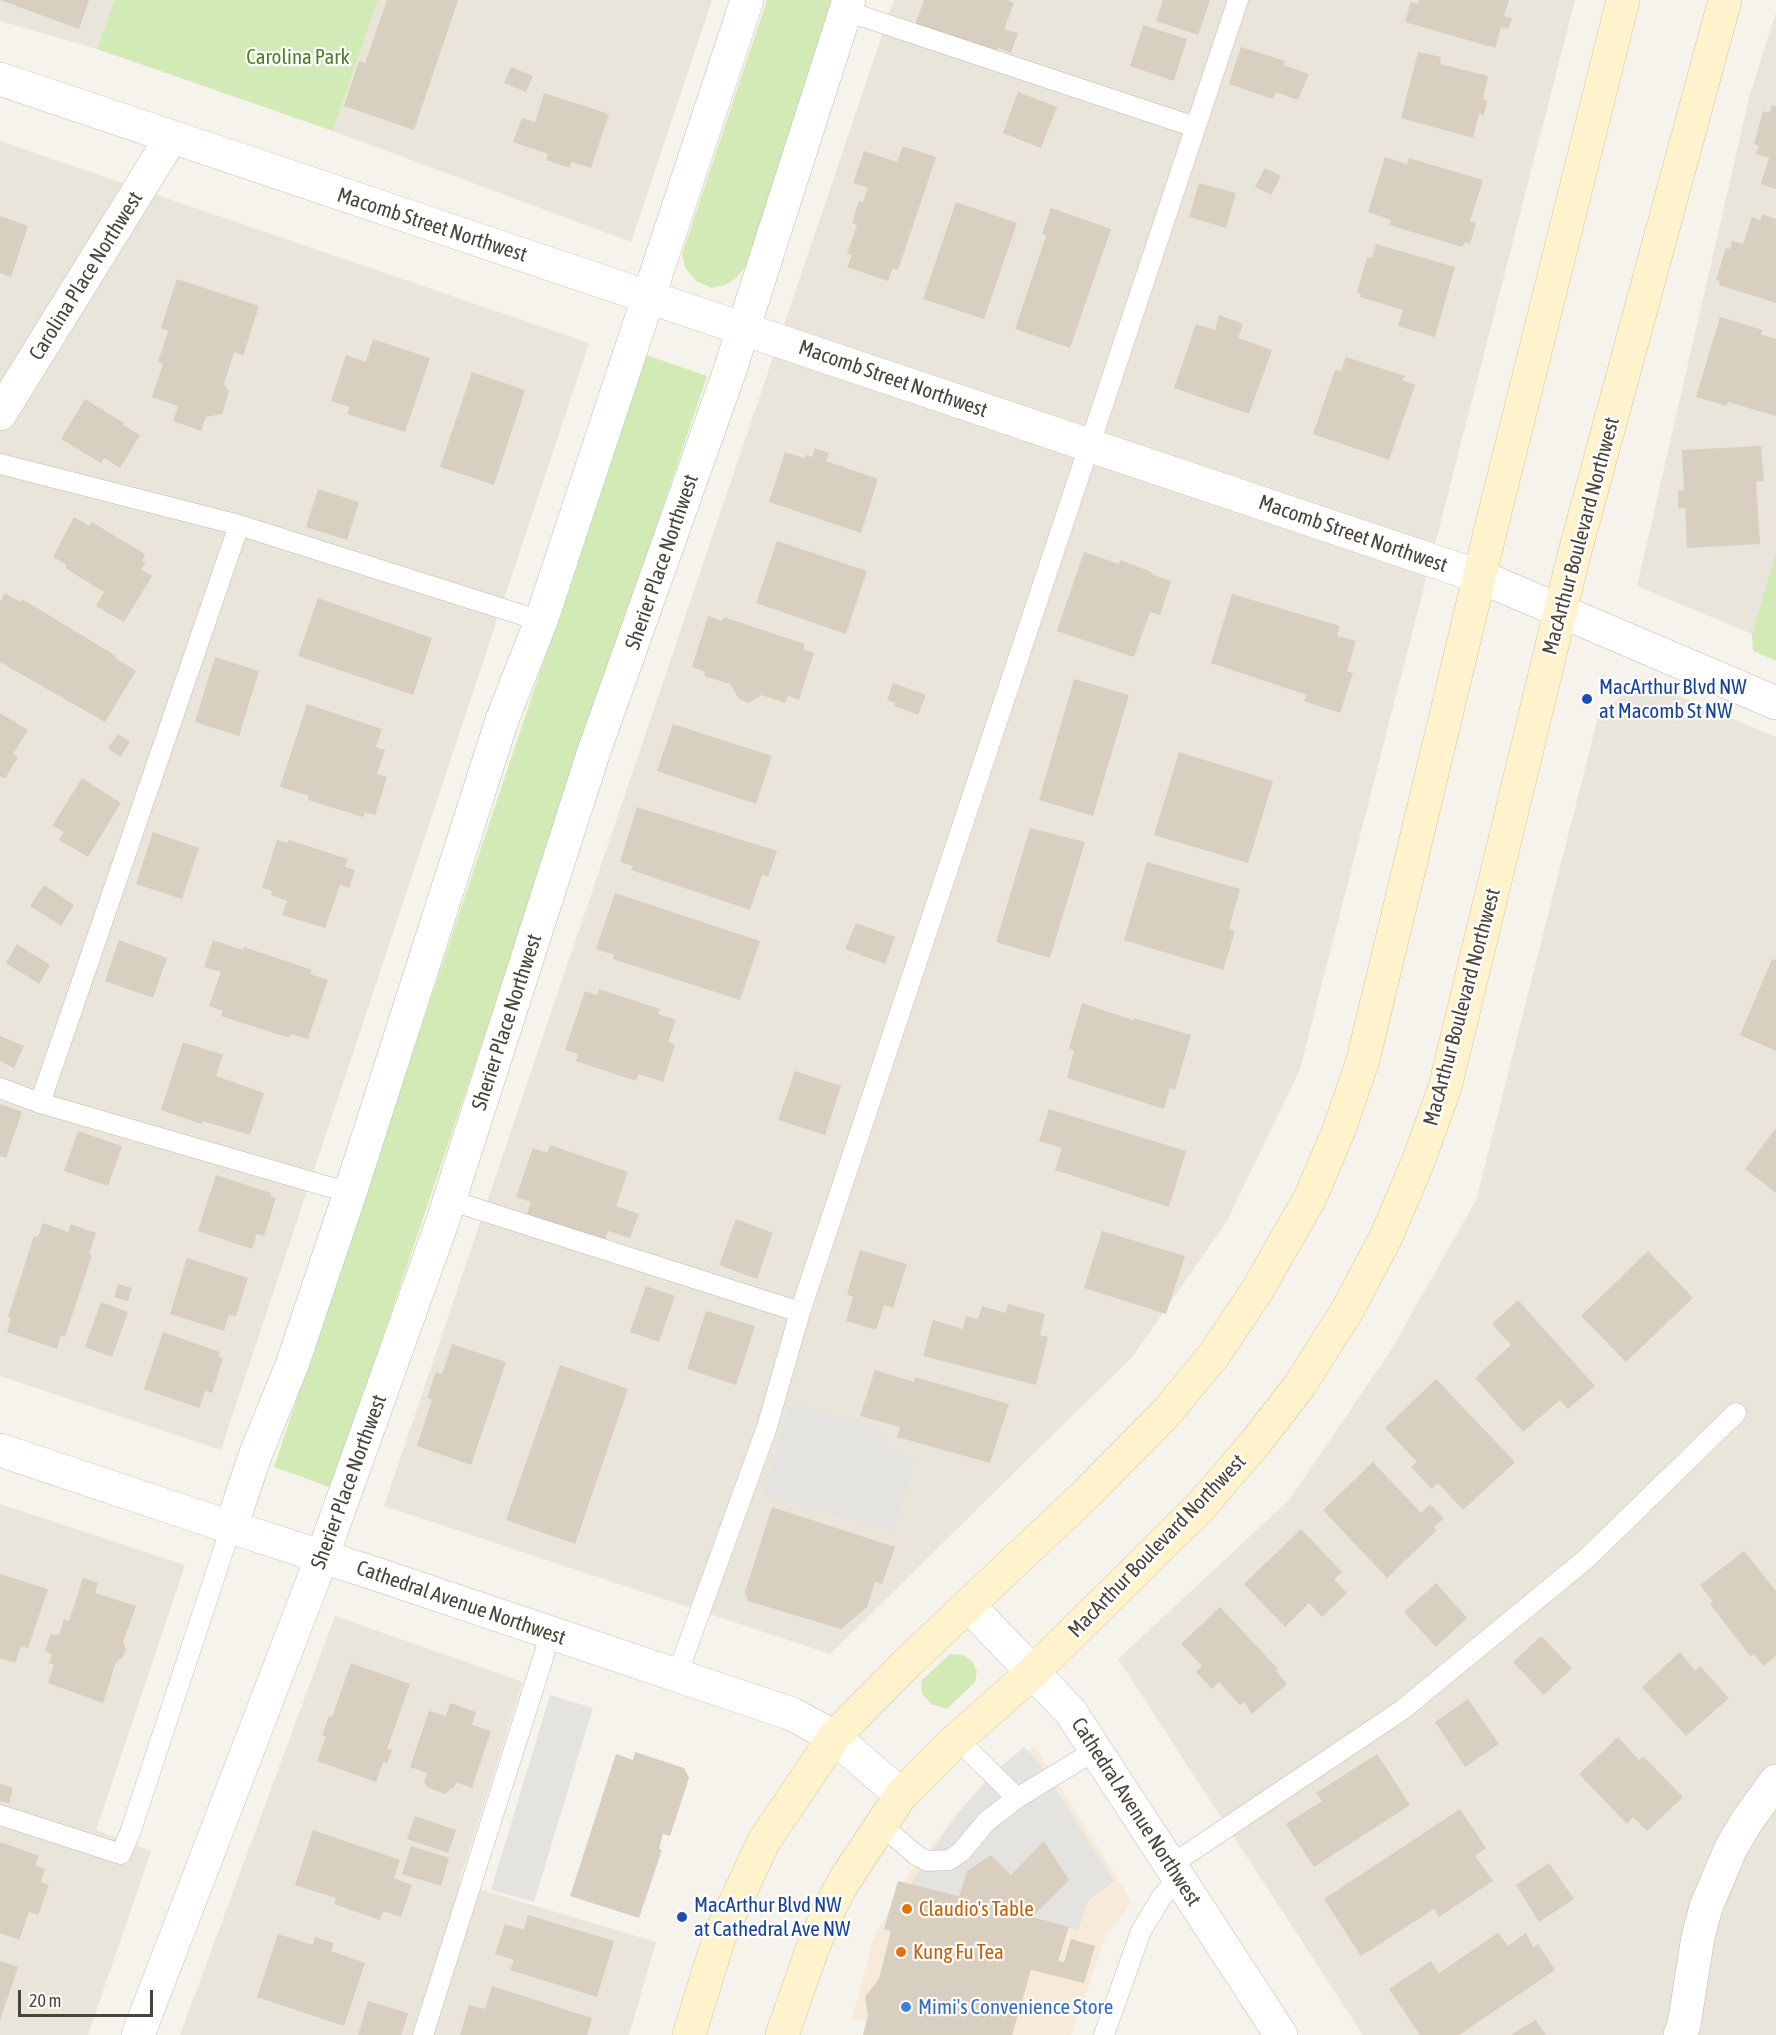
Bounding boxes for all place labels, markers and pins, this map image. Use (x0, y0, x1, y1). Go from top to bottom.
place label: MacArthur Blvd NW at Macomb St NW (1599, 674, 1747, 724)
marker: MacArthur Blvd NW at Macomb St NW (1580, 692, 1594, 706)
place label: MacArthur Blvd NW at Cathedral Ave NW (694, 1892, 850, 1942)
place label: Claudio's Table (919, 1896, 1034, 1922)
marker: Claudio's Table (900, 1902, 914, 1916)
marker: MacArthur Blvd NW at Cathedral Ave NW (675, 1910, 689, 1924)
place label: Kung Fu Tea (913, 1939, 1004, 1965)
marker: Kung Fu Tea (894, 1945, 908, 1959)
place label: Mimi's Convenience Store (918, 1994, 1113, 2020)
marker: Mimi's Convenience Store (899, 2000, 913, 2014)

